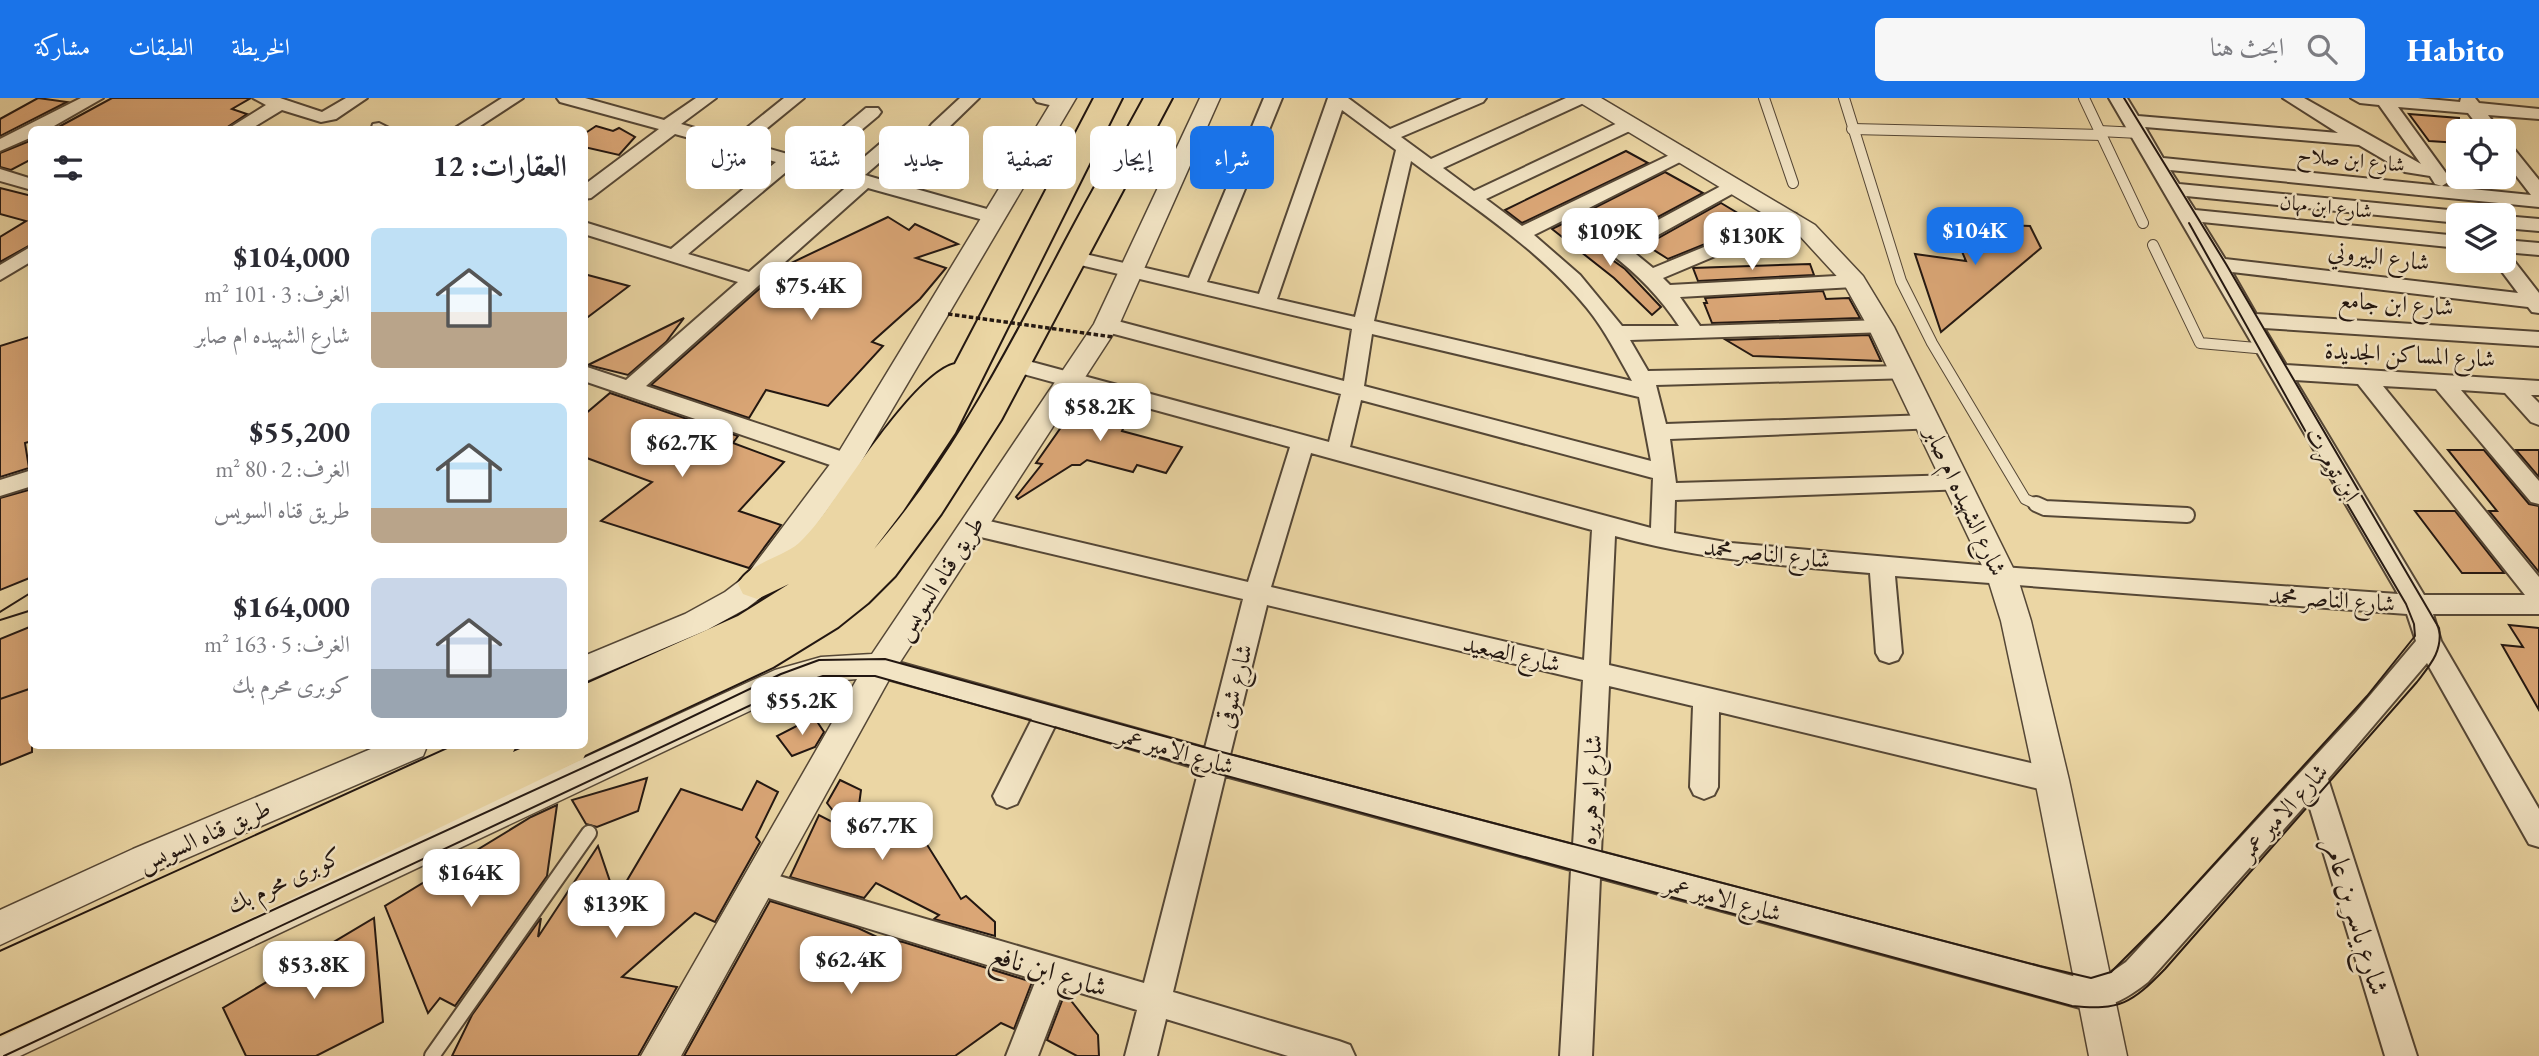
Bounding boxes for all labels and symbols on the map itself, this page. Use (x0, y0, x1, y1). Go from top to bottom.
street label: شارع ابن صلاح (2295, 140, 2406, 184)
street label: شارع ابن مهان (2278, 188, 2374, 229)
pin: $109K (1561, 208, 1659, 268)
pin: $104K (1926, 208, 2024, 267)
pin: $130K (1703, 212, 1801, 272)
street label: شارع البيروني (2326, 234, 2432, 283)
pin: $75.4K (754, 262, 868, 322)
street label: شارع ابن جامع (2337, 284, 2455, 329)
street label: شارع المساكن الجديدة (2324, 334, 2496, 379)
pin: $58.2K (1043, 384, 1157, 443)
street label: شارع الشهيده ام صابر (1911, 419, 2014, 583)
pin: $62.7K (625, 420, 739, 479)
street label: ابن تومرت (2297, 421, 2368, 508)
street label: طريق قناه السويس (887, 510, 992, 647)
street label: شارع الناصر محمد (1702, 531, 1832, 580)
street label: شارع الناصر محمد (2267, 579, 2396, 624)
street label: شارع الصعيد (1459, 627, 1564, 684)
street label: شارع شوقى (1209, 641, 1264, 732)
pin: $55.2K (745, 678, 859, 737)
street label: شارع الامير عمر (1110, 718, 1238, 786)
street label: شارع ابو هريره (1572, 734, 1613, 846)
street label: شارع الامير عمر (2229, 756, 2338, 871)
street label: طريق قناه السويس (133, 792, 276, 879)
pin: $67.7K (825, 802, 939, 862)
street label: شارع ياسر بن عامر (2310, 833, 2398, 1001)
street label: كوبرى محرم بك (222, 840, 349, 926)
pin: $164K (422, 850, 520, 909)
street label: شارع الامير عمر (1657, 867, 1785, 933)
pin: $139K (567, 880, 665, 940)
street label: شارع ابن نافع (984, 935, 1112, 1012)
pin: $62.4K (794, 936, 908, 996)
pin: $53.8K (257, 942, 371, 1001)

